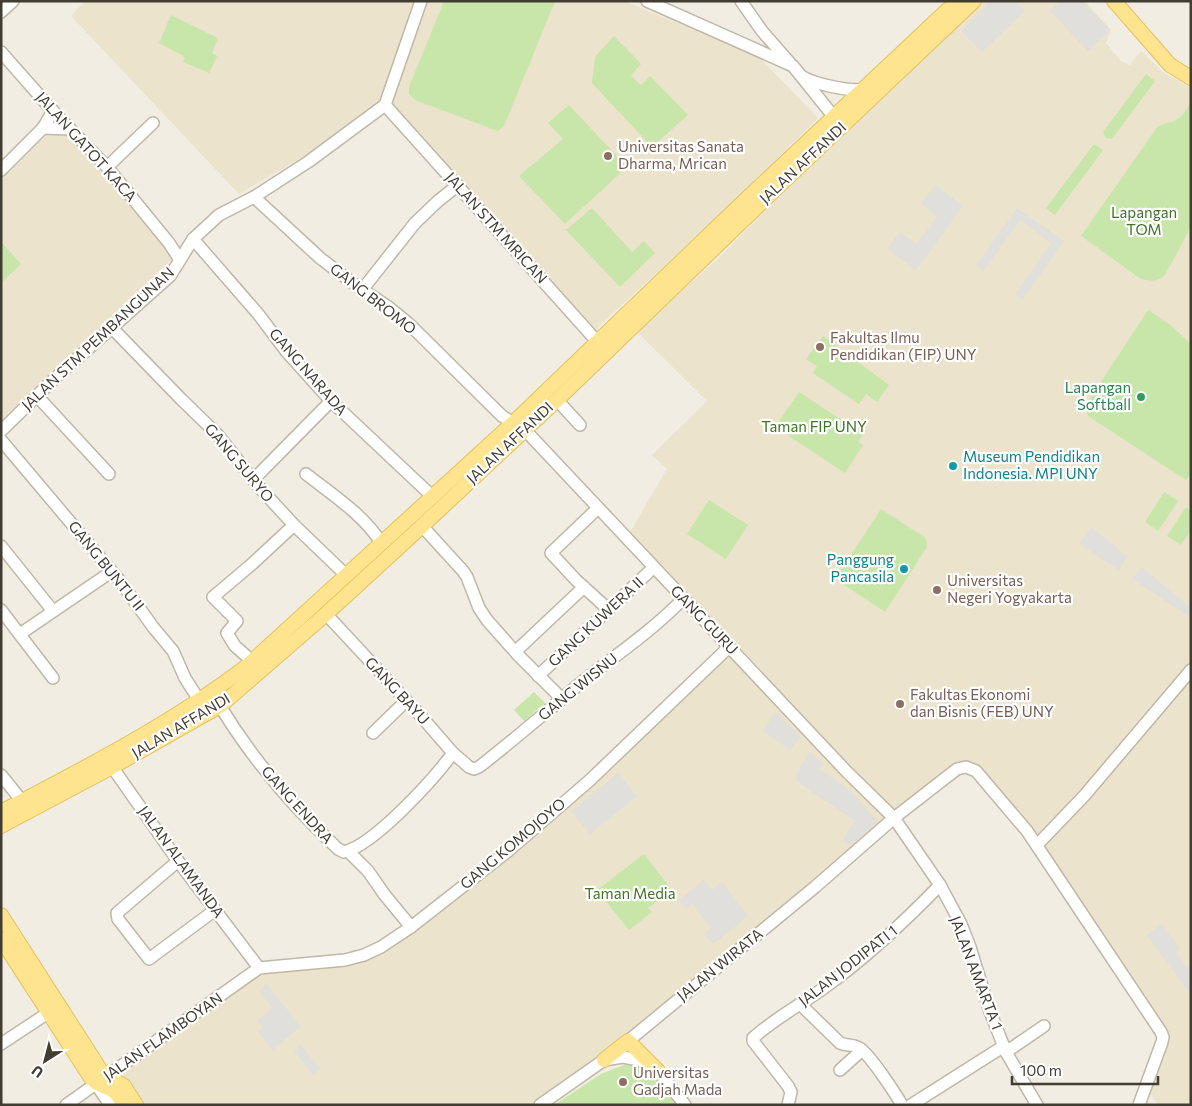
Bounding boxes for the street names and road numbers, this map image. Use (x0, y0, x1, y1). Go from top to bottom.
street label: JALAN GATOT KACA (33, 88, 141, 205)
street label: JALAN AFFANDI (755, 118, 849, 207)
street label: JALAN STM MRICAN (442, 168, 551, 287)
street label: GANG BROMO (327, 259, 420, 337)
street label: JALAN STM PEMBANGUNAN (17, 263, 177, 414)
street label: GANG NARADA (266, 324, 351, 419)
street label: JALAN AFFANDI (462, 398, 556, 487)
street label: GANG SURYO (202, 419, 278, 505)
street label: GANG BUNTU II (65, 517, 148, 614)
street label: GANG KUWERA II (544, 573, 647, 670)
street label: GANG GURU (667, 581, 742, 658)
street label: GANG WISNU (534, 649, 621, 724)
street label: GANG BAYU (362, 653, 434, 728)
street label: JALAN AFFANDI (128, 689, 233, 762)
street label: GANG ENDRA (258, 762, 337, 847)
street label: GANG KOMOJOYO (456, 794, 569, 893)
street label: JALAN ALAMANDA (135, 802, 228, 921)
street label: JALAN AMARTA 1 (947, 913, 1007, 1032)
street label: JALAN JODIPATI 1 (794, 921, 900, 1009)
street label: JALAN WIRATA (673, 924, 766, 1004)
street label: JALAN FLAMBOYAN (99, 988, 225, 1084)

